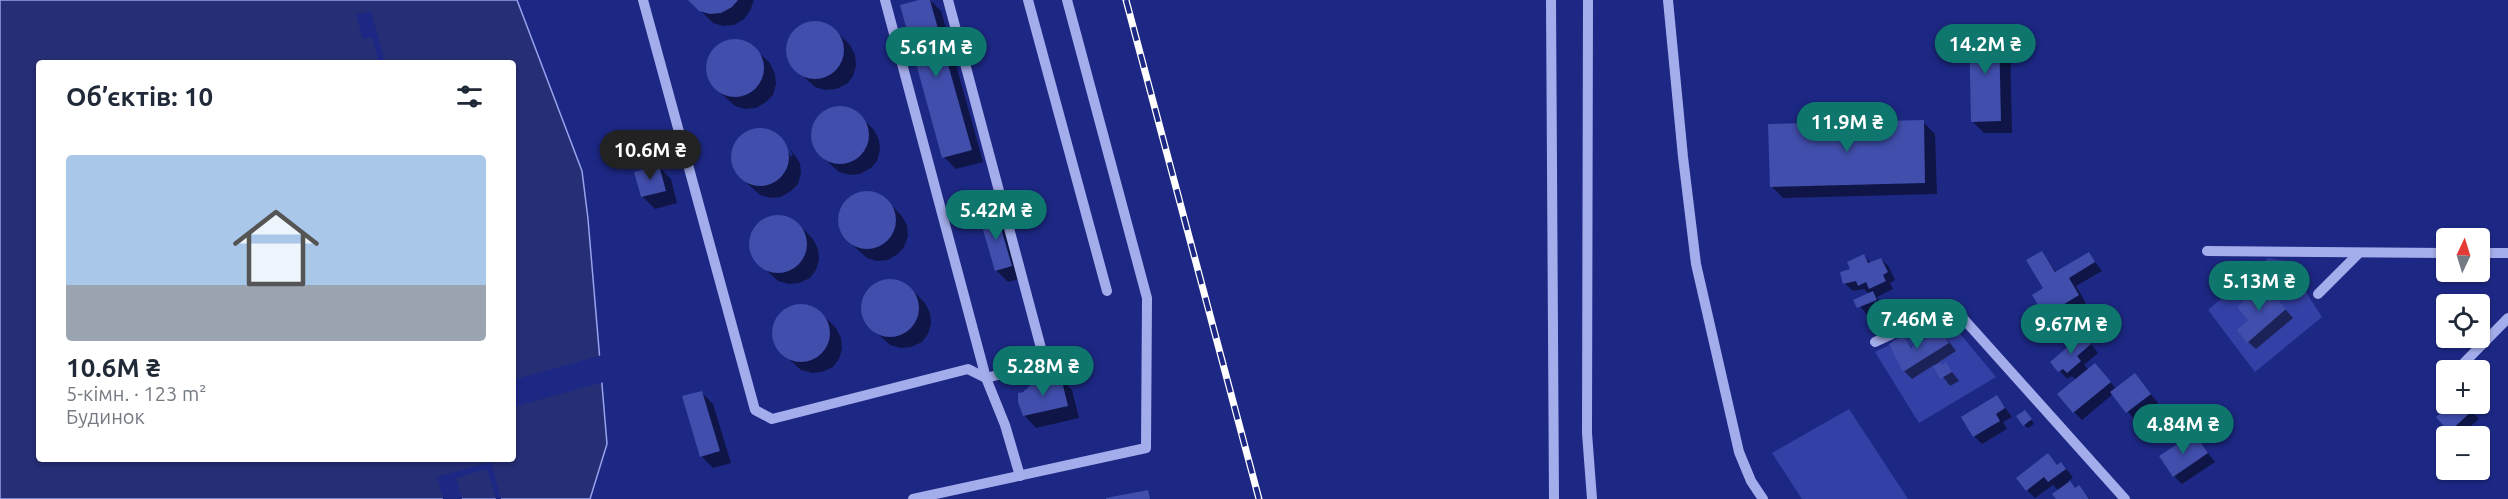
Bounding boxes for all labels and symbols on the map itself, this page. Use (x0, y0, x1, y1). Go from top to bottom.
pin: 14.2M ₴ (1930, 24, 2040, 75)
pin: 5.61M ₴ (881, 27, 991, 78)
pin: 11.9M ₴ (1792, 102, 1902, 153)
pin: 10.6M ₴ (595, 130, 705, 181)
pin: 5.42M ₴ (941, 190, 1051, 241)
north arrow (2436, 228, 2490, 282)
pin: 5.13M ₴ (2204, 261, 2314, 312)
pin: 7.46M ₴ (1862, 299, 1972, 350)
pin: 9.67M ₴ (2016, 304, 2126, 355)
pin: 5.28M ₴ (988, 346, 1098, 397)
pin: 4.84M ₴ (2128, 404, 2238, 455)

